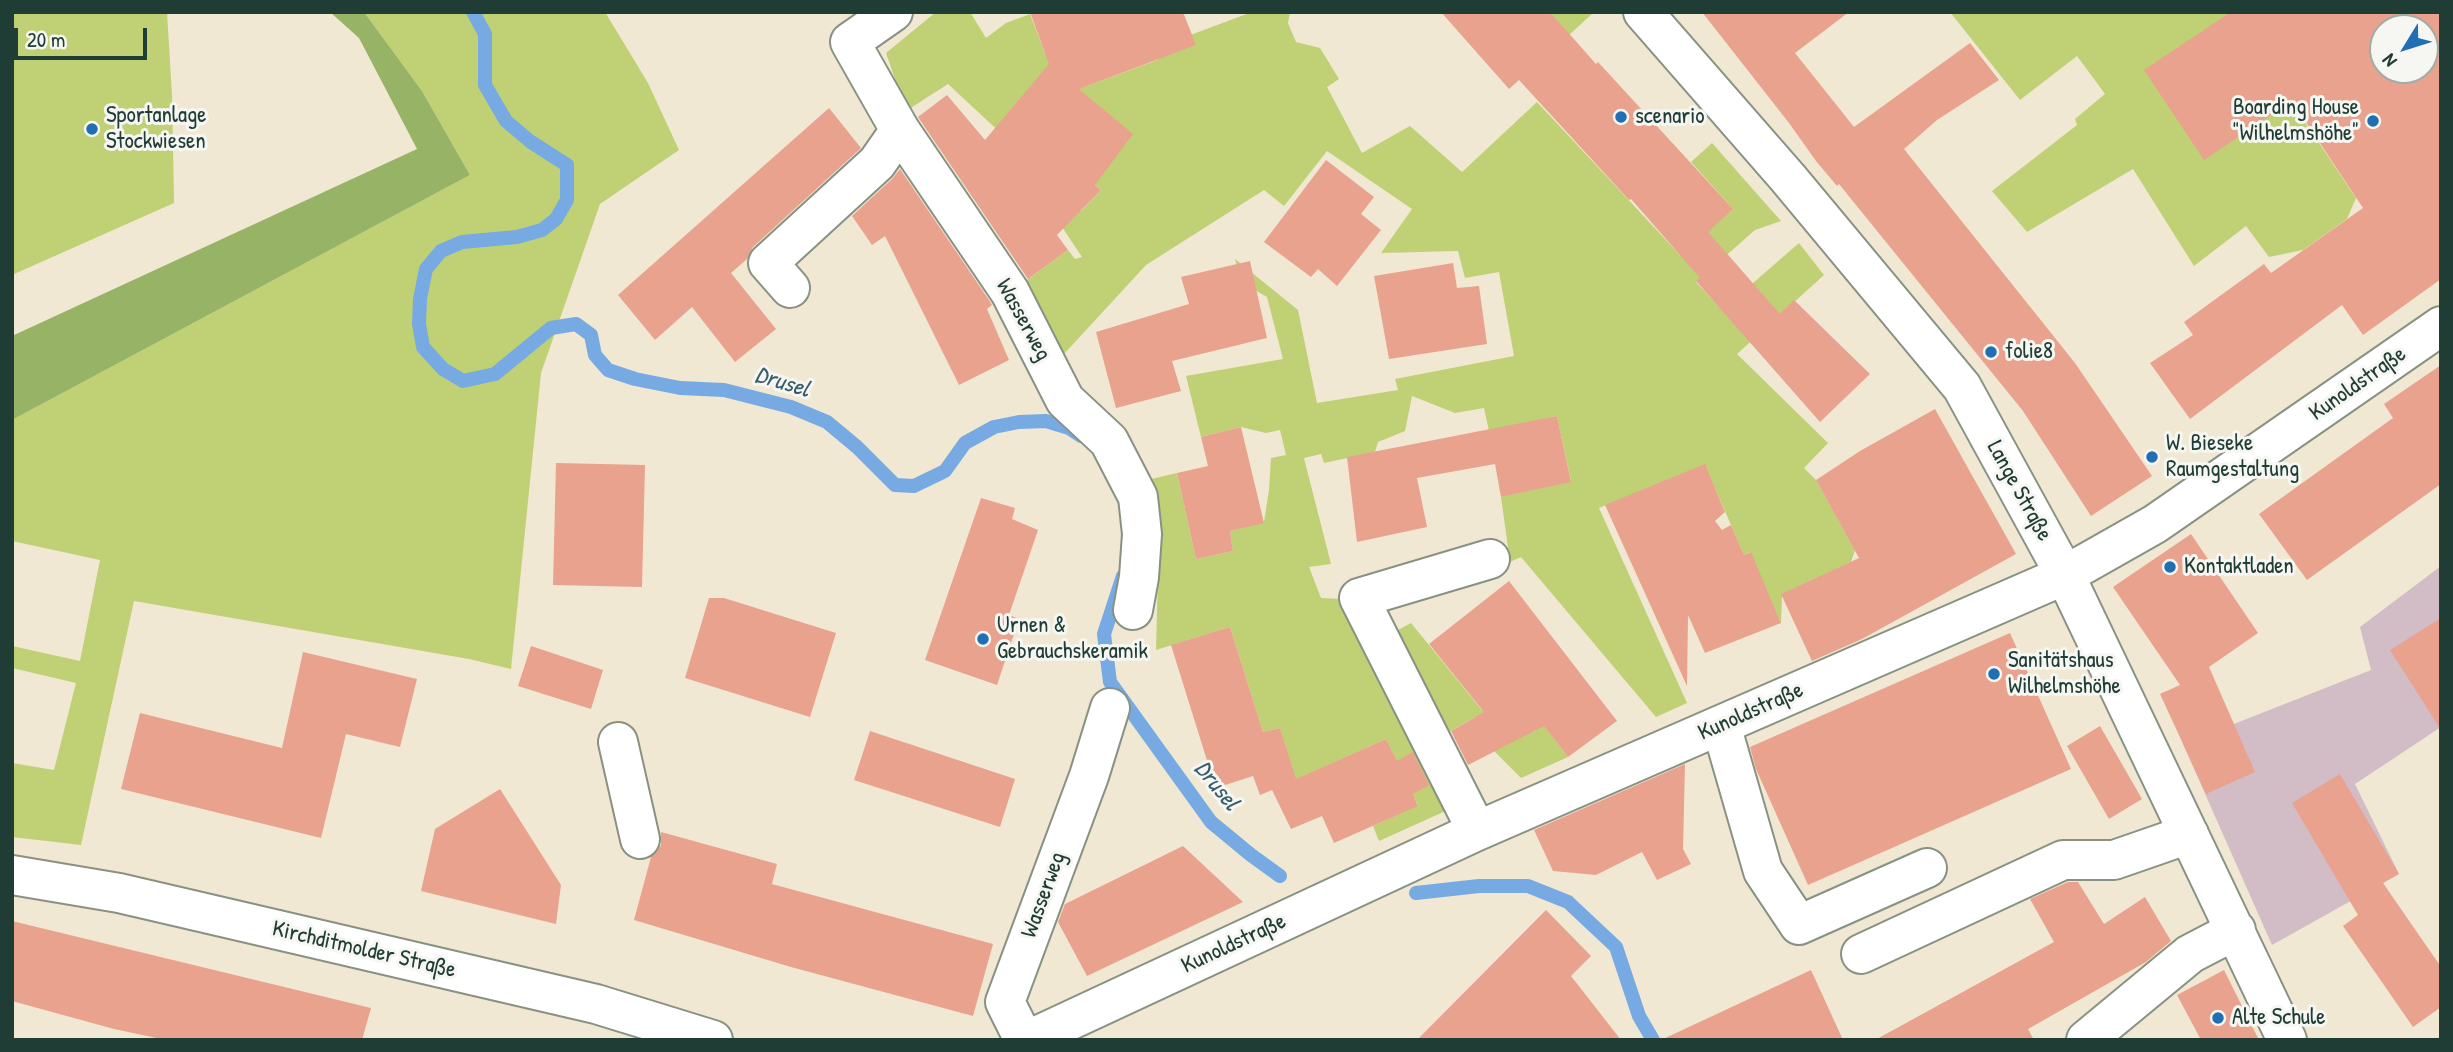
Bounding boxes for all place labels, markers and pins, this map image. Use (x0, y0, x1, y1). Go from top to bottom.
place label: Boarding House "Wilhelmshöhe" (2232, 94, 2359, 148)
place label: Sportanlage Stockwiesen (106, 102, 206, 156)
place label: scenario (1635, 103, 1705, 131)
marker: scenario (1613, 109, 1629, 125)
marker: Boarding House "Wilhelmshöhe" (2365, 113, 2381, 129)
marker: Sportanlage Stockwiesen (84, 121, 100, 137)
place label: folie8 (2005, 338, 2053, 366)
marker: folie8 (1983, 344, 1999, 360)
place label: W. Bieseke Raumgestaltung (2166, 430, 2299, 484)
marker: W. Bieseke Raumgestaltung (2144, 449, 2160, 465)
place label: Kontaktladen (2184, 553, 2294, 581)
marker: Kontaktladen (2162, 559, 2178, 575)
place label: Urnen & Gebrauchskeramik (997, 612, 1148, 666)
marker: Urnen & Gebrauchskeramik (975, 631, 991, 647)
place label: Sanitätshaus Wilhelmshöhe (2008, 647, 2121, 701)
marker: Sanitätshaus Wilhelmshöhe (1986, 666, 2002, 682)
place label: Alte Schule (2232, 1004, 2325, 1032)
marker: Alte Schule (2210, 1010, 2226, 1026)

